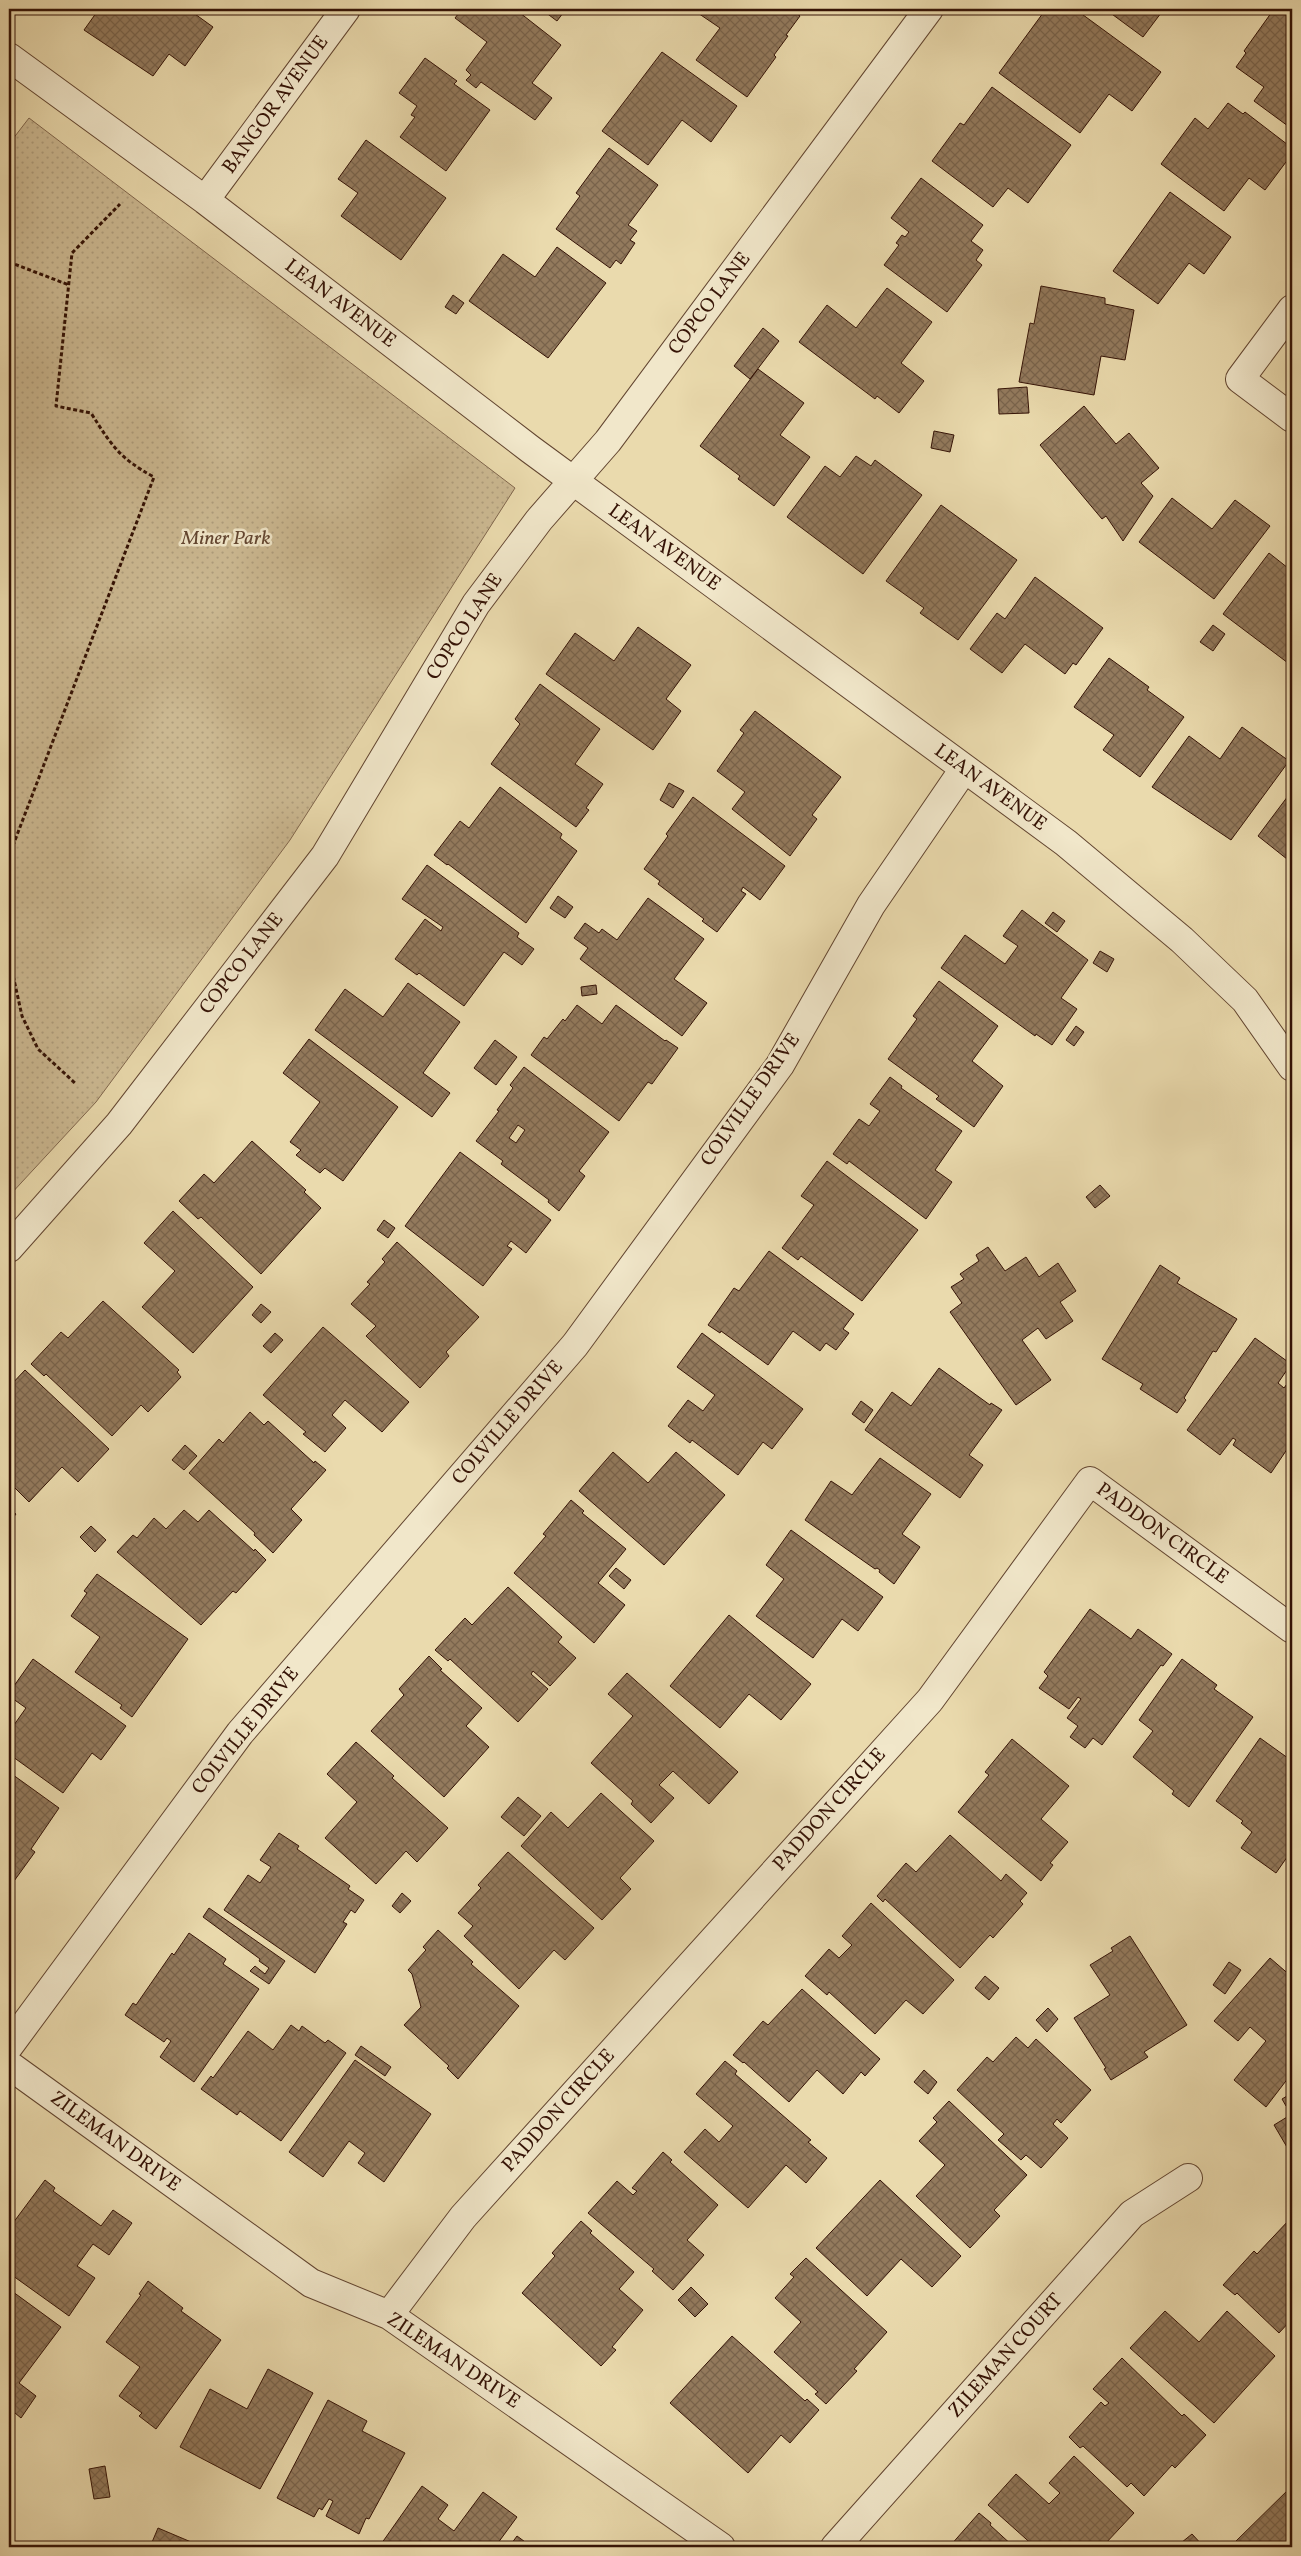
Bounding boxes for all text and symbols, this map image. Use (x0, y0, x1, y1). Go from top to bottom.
street label: BANGOR AVENUE (216, 30, 336, 180)
street label: COPCO LANE (662, 247, 758, 361)
street label: LEAN AVENUE (278, 253, 402, 355)
street label: LEAN AVENUE (602, 498, 726, 598)
park label: Miner Park (181, 525, 270, 553)
street label: COPCO LANE (420, 568, 510, 686)
street label: LEAN AVENUE (928, 738, 1052, 838)
street label: COPCO LANE (193, 907, 291, 1021)
street label: COLVILLE DRIVE (695, 1028, 807, 1172)
street label: COLVILLE DRIVE (446, 1355, 570, 1491)
street label: PADDON CIRCLE (1090, 1476, 1234, 1592)
street label: COLVILLE DRIVE (186, 1661, 306, 1801)
street label: PADDON CIRCLE (767, 1742, 893, 1878)
street label: PADDON CIRCLE (496, 2043, 622, 2179)
street label: ZILEMAN DRIVE (44, 2085, 186, 2199)
street label: ZILEMAN COURT (942, 2287, 1070, 2425)
street label: ZILEMAN DRIVE (381, 2306, 525, 2416)

